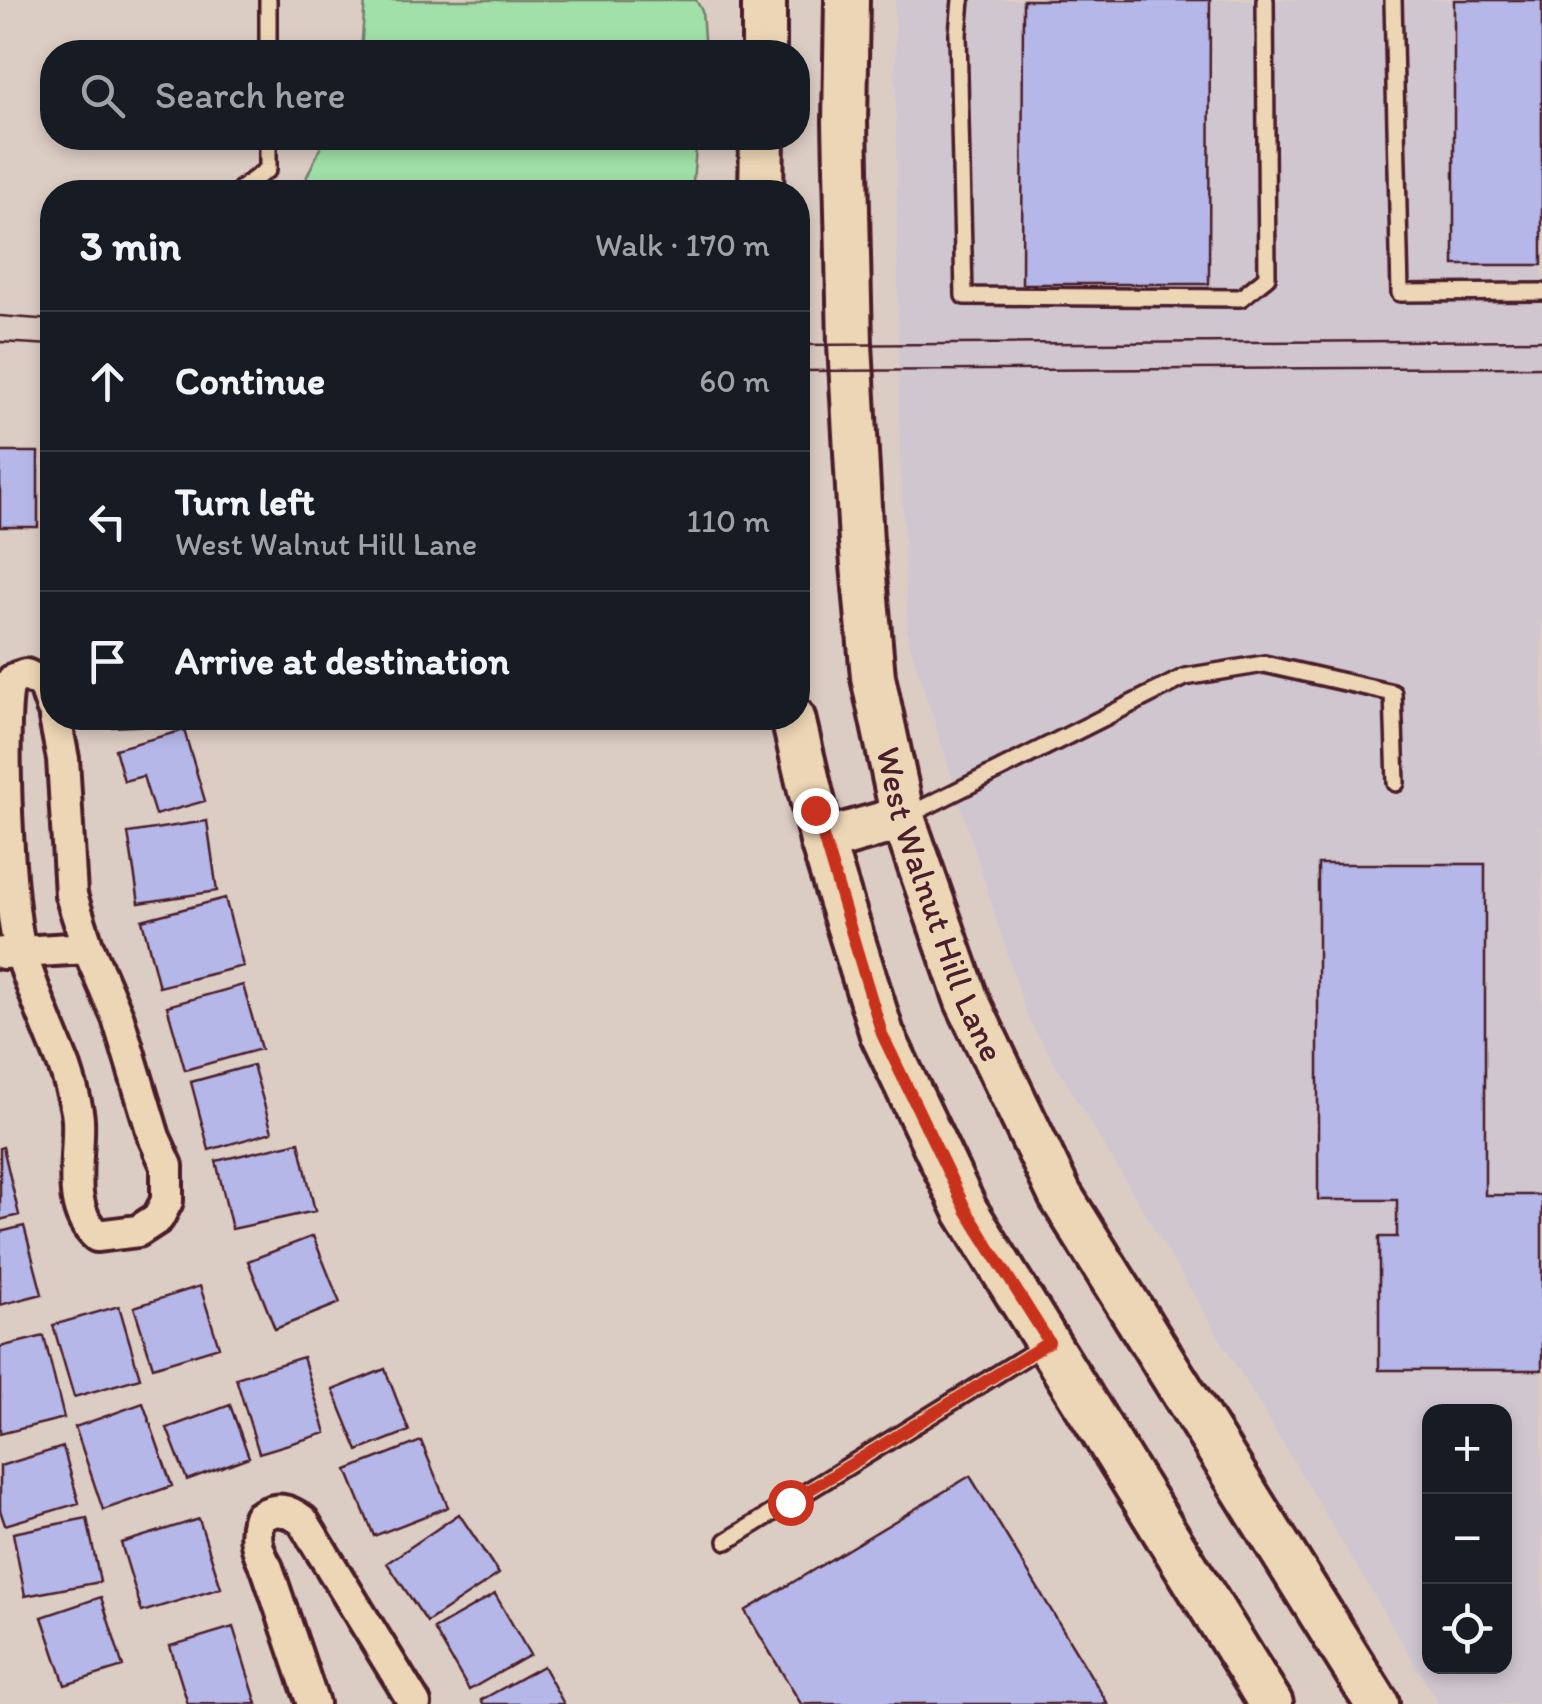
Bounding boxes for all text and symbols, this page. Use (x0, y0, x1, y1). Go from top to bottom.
search box (40, 40, 810, 150)
icon: search (75, 68, 130, 123)
text: Search here (155, 72, 346, 118)
text: 3 min (80, 220, 181, 271)
text: Walk · 170 m (595, 226, 770, 264)
icon: ahead (80, 354, 135, 409)
text: Continue (175, 358, 325, 404)
text: 60 m (699, 362, 770, 400)
text: Turn left (175, 479, 315, 525)
icon: left (80, 494, 135, 549)
text: 110 m (686, 502, 770, 540)
text: West Walnut Hill Lane (175, 525, 477, 563)
icon: arrive (80, 634, 135, 689)
text: Arrive at destination (175, 638, 510, 684)
street label: West Walnut Hill Lane (867, 743, 1014, 1068)
route end (793, 788, 839, 834)
map controls (1422, 1404, 1512, 1674)
button: + (1422, 1404, 1512, 1494)
route start (768, 1480, 814, 1526)
button: − (1422, 1494, 1512, 1584)
button: locate (1422, 1584, 1512, 1674)

